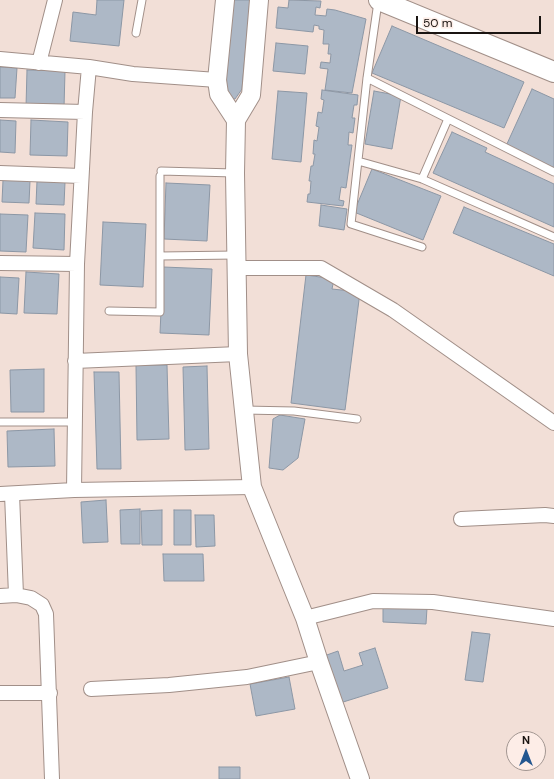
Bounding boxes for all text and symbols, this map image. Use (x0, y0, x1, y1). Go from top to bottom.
scale bar (418, 8, 543, 34)
text: 50 m (423, 15, 452, 31)
north arrow (506, 731, 546, 771)
text: N (522, 733, 530, 747)

